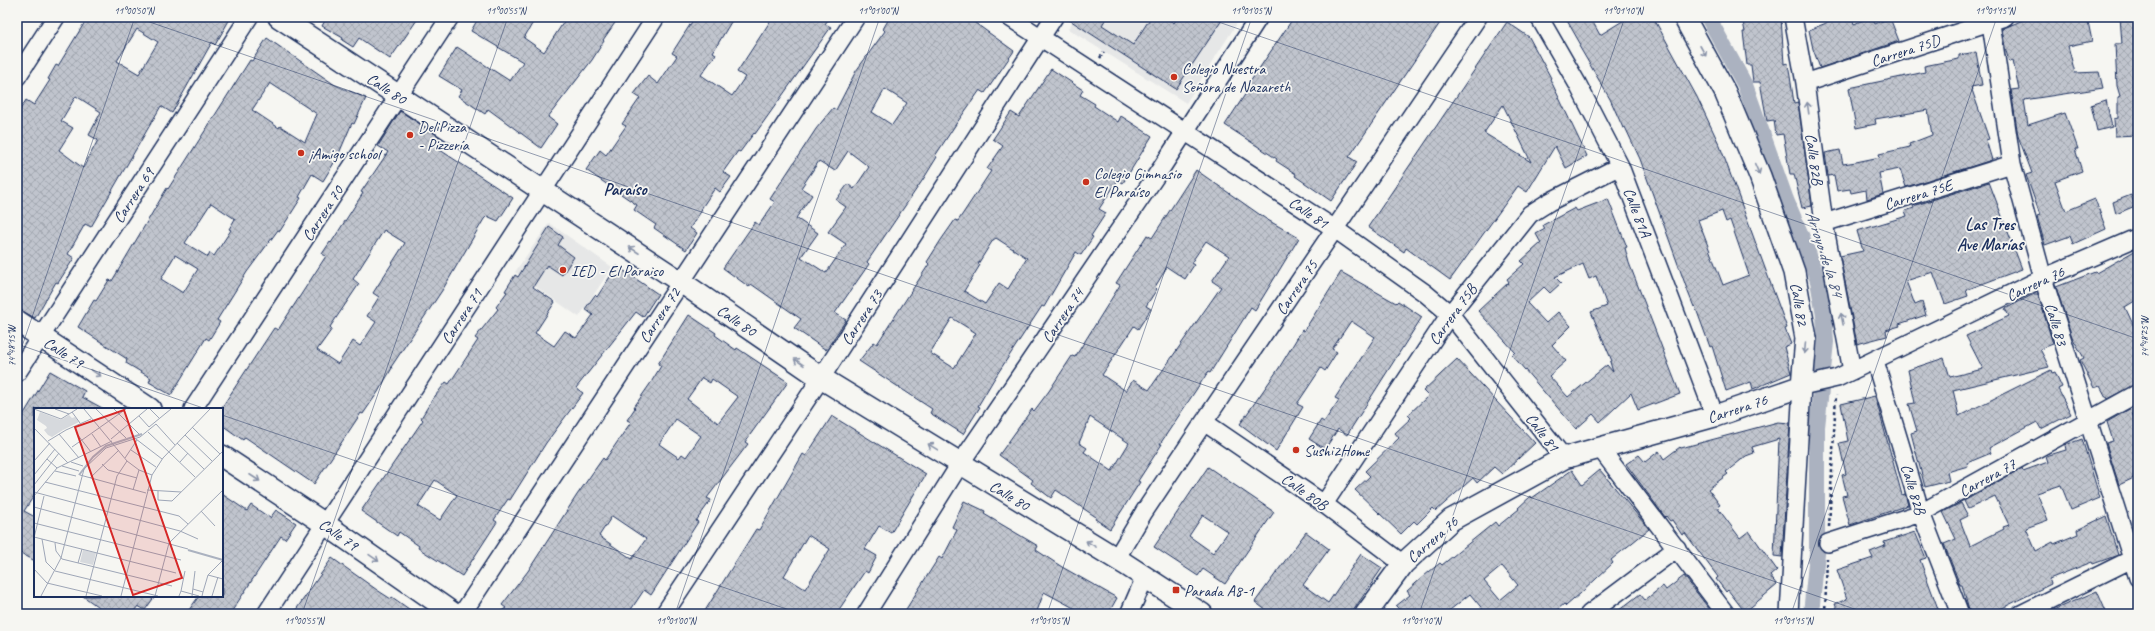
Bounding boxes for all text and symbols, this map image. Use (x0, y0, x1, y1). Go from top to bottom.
text: 11°00'50"N (114, 4, 156, 17)
text: 11°00'55"N (486, 4, 528, 17)
text: 11°01'00"N (858, 4, 900, 17)
text: 11°01'05"N (1231, 4, 1273, 17)
text: 11°01'10"N (1603, 4, 1645, 17)
text: 11°01'15"N (1975, 4, 2017, 17)
street label: Carrera 75D (1868, 30, 1944, 71)
one-way arrow (1700, 45, 1708, 57)
place label: Colegio Nuestra Señora de Nazareth (1182, 59, 1291, 97)
street label: Calle 80 (363, 69, 412, 110)
marker: Colegio Nuestra Señora de Nazareth (1169, 72, 1179, 82)
one-way arrow (1804, 102, 1812, 115)
place label: DeliPizza - Pizzería (418, 117, 470, 155)
marker: DeliPizza - Pizzería (405, 130, 415, 140)
street label: Calle 82B (1801, 132, 1828, 188)
place label: ¡Amigo school (309, 144, 383, 164)
marker: ¡Amigo school (296, 148, 306, 158)
street label: Carrera 69 (109, 163, 160, 227)
one-way arrow (1754, 163, 1761, 175)
place label: Colegio Gimnasio El Paraíso (1094, 164, 1183, 202)
street label: Carrera 75E (1882, 174, 1957, 215)
marker: Colegio Gimnasio El Paraíso (1081, 177, 1091, 187)
district label: Paraíso (603, 179, 648, 200)
street label: Carrera 70 (298, 181, 349, 245)
street label: Calle 81A (1619, 185, 1656, 241)
street label: Calle 81 (1285, 192, 1333, 234)
water label: Arroyo de la 84 (1801, 208, 1850, 303)
district label: Las Tres Ave Marías (1957, 214, 2025, 255)
one-way arrow (628, 246, 639, 254)
street label: Carrera 75 (1271, 256, 1323, 319)
place label: IED - El Paraiso (571, 261, 664, 281)
street label: Carrera 76 (2003, 261, 2068, 306)
marker: IED - El Paraiso (558, 265, 568, 275)
street label: Carrera 75B (1424, 279, 1483, 349)
street label: Calle 82 (1785, 281, 1813, 329)
street label: Carrera 72 (635, 283, 686, 347)
street label: Carrera 74 (1037, 283, 1089, 347)
street label: Carrera 71 (437, 284, 488, 348)
street label: Carrera 73 (837, 285, 888, 349)
street label: Calle 80 (713, 300, 762, 342)
street label: Calle 83 (2040, 301, 2072, 350)
one-way arrow (1838, 313, 1846, 326)
text: 74°48'25"W (2138, 315, 2151, 357)
text: 74°48'15"W (5, 324, 18, 366)
street label: Calle 79 (40, 333, 89, 374)
one-way arrow (1802, 341, 1809, 354)
one-way arrow (794, 358, 805, 366)
one-way arrow (91, 369, 102, 378)
street label: Carrera 76 (1705, 390, 1771, 428)
inset map (34, 408, 223, 597)
street label: Calle 81 (1521, 409, 1564, 457)
place label: Sushi2Home (1304, 441, 1371, 461)
one-way arrow (927, 443, 938, 451)
marker: Sushi2Home (1291, 445, 1301, 455)
street label: Carrera 77 (1956, 454, 2020, 502)
street label: Calle 82B (1896, 462, 1931, 519)
street label: Calle 80B (1277, 469, 1333, 516)
one-way arrow (249, 473, 260, 482)
street label: Calle 80 (986, 476, 1035, 517)
street label: Carrera 76 (1403, 511, 1463, 568)
street label: Calle 79 (315, 514, 363, 556)
one-way arrow (1085, 539, 1097, 547)
one-way arrow (368, 554, 379, 562)
place label: Parada A8-1 (1184, 581, 1255, 601)
marker: Parada A8-1 (1171, 585, 1181, 595)
text: 11°00'55"N (284, 614, 326, 627)
text: 11°01'00"N (656, 614, 698, 627)
text: 11°01'05"N (1029, 614, 1071, 627)
text: 11°01'10"N (1401, 614, 1443, 627)
text: 11°01'15"N (1773, 614, 1815, 627)

